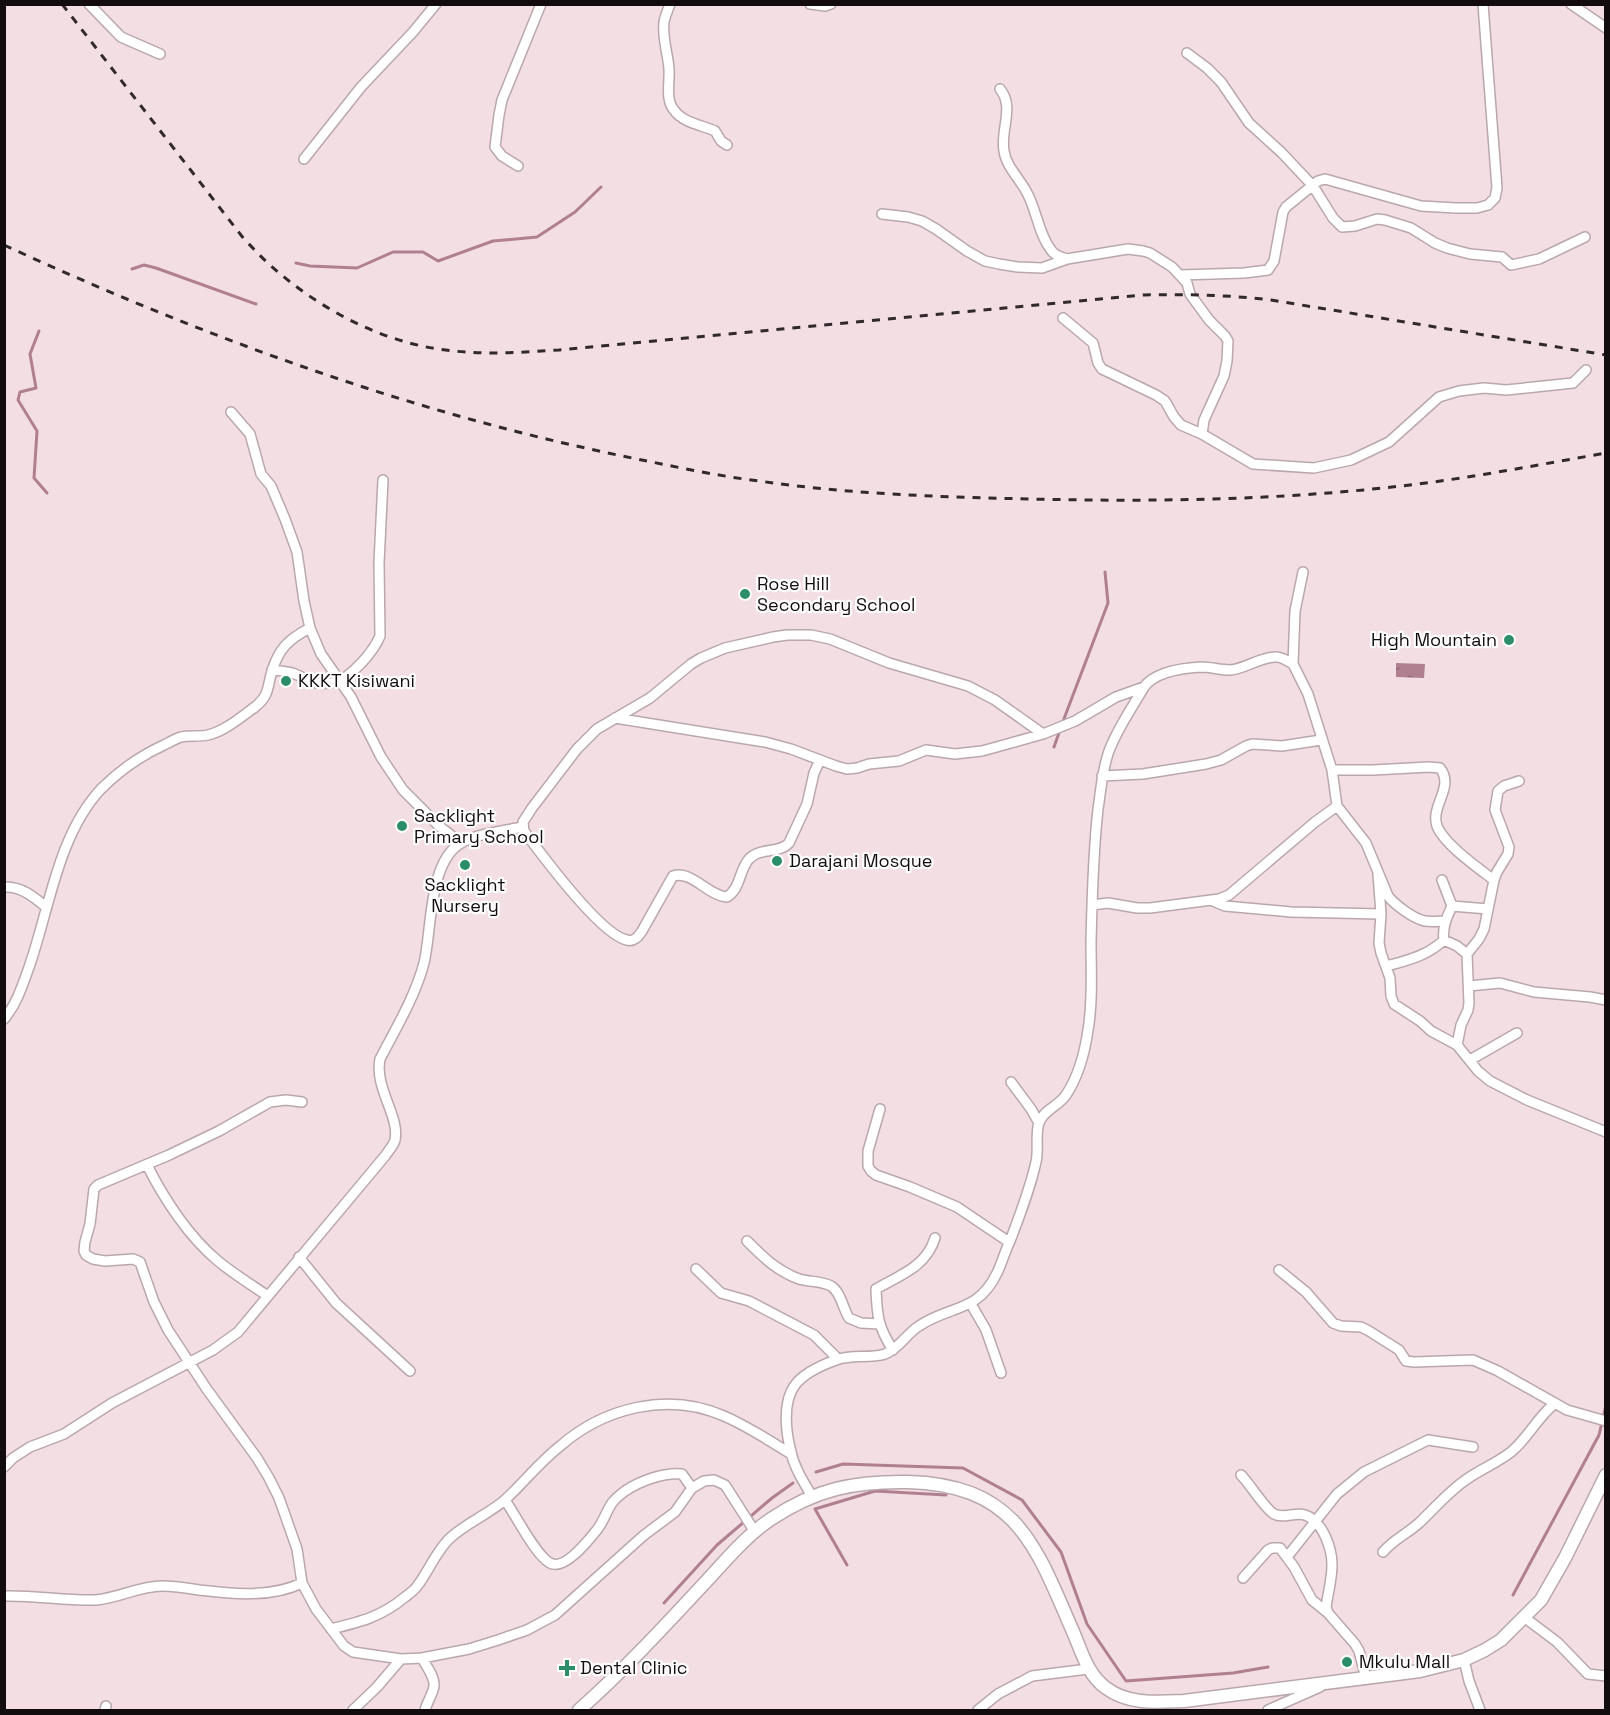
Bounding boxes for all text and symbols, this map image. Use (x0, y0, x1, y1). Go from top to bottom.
place label: Rose Hill Secondary School (757, 572, 915, 616)
marker: Rose Hill Secondary School (738, 587, 752, 601)
place label: High Mountain (1371, 628, 1497, 651)
marker: High Mountain (1502, 633, 1516, 647)
place label: KKKT Kisiwani (298, 669, 415, 692)
marker: KKKT Kisiwani (279, 674, 293, 688)
place label: Sacklight Primary School (414, 804, 544, 848)
marker: Sacklight Primary School (395, 819, 409, 833)
place label: Darajani Mosque (789, 849, 932, 872)
marker: Darajani Mosque (770, 854, 784, 868)
marker: Sacklight Nursery (458, 858, 472, 872)
place label: Sacklight Nursery (424, 873, 506, 917)
place label: Mkulu Mall (1359, 1650, 1450, 1673)
marker: Mkulu Mall (1340, 1655, 1354, 1669)
place label: Dental Clinic (580, 1656, 688, 1679)
marker: Dental Clinic (558, 1659, 576, 1677)

